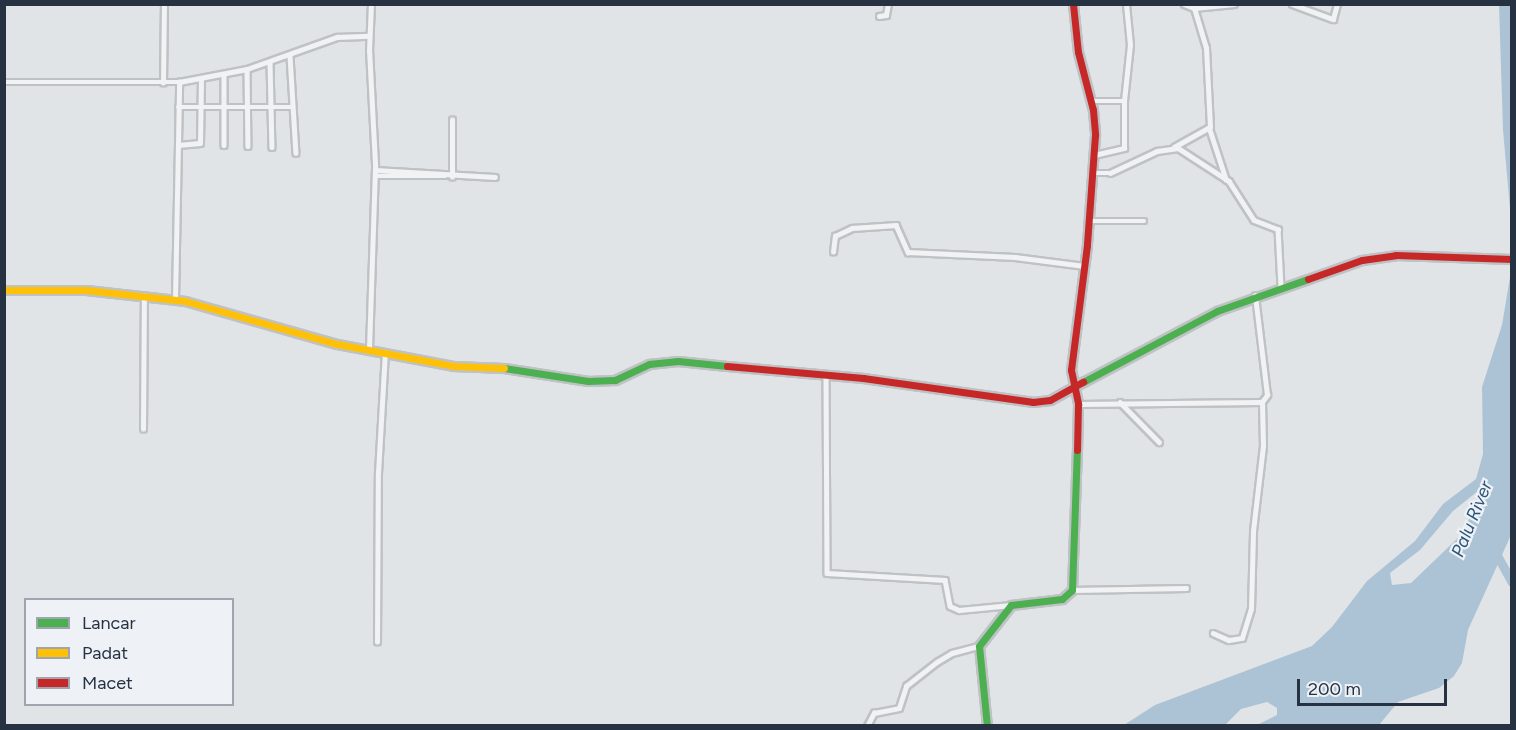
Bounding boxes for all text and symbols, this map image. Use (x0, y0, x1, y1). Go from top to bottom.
water label: Palu River (1447, 478, 1497, 560)
legend (24, 598, 234, 706)
text: Lancar (82, 612, 136, 634)
text: Padat (82, 642, 128, 664)
scale bar (1300, 667, 1450, 705)
text: Macet (82, 672, 133, 694)
text: 200 m (1308, 678, 1361, 700)

